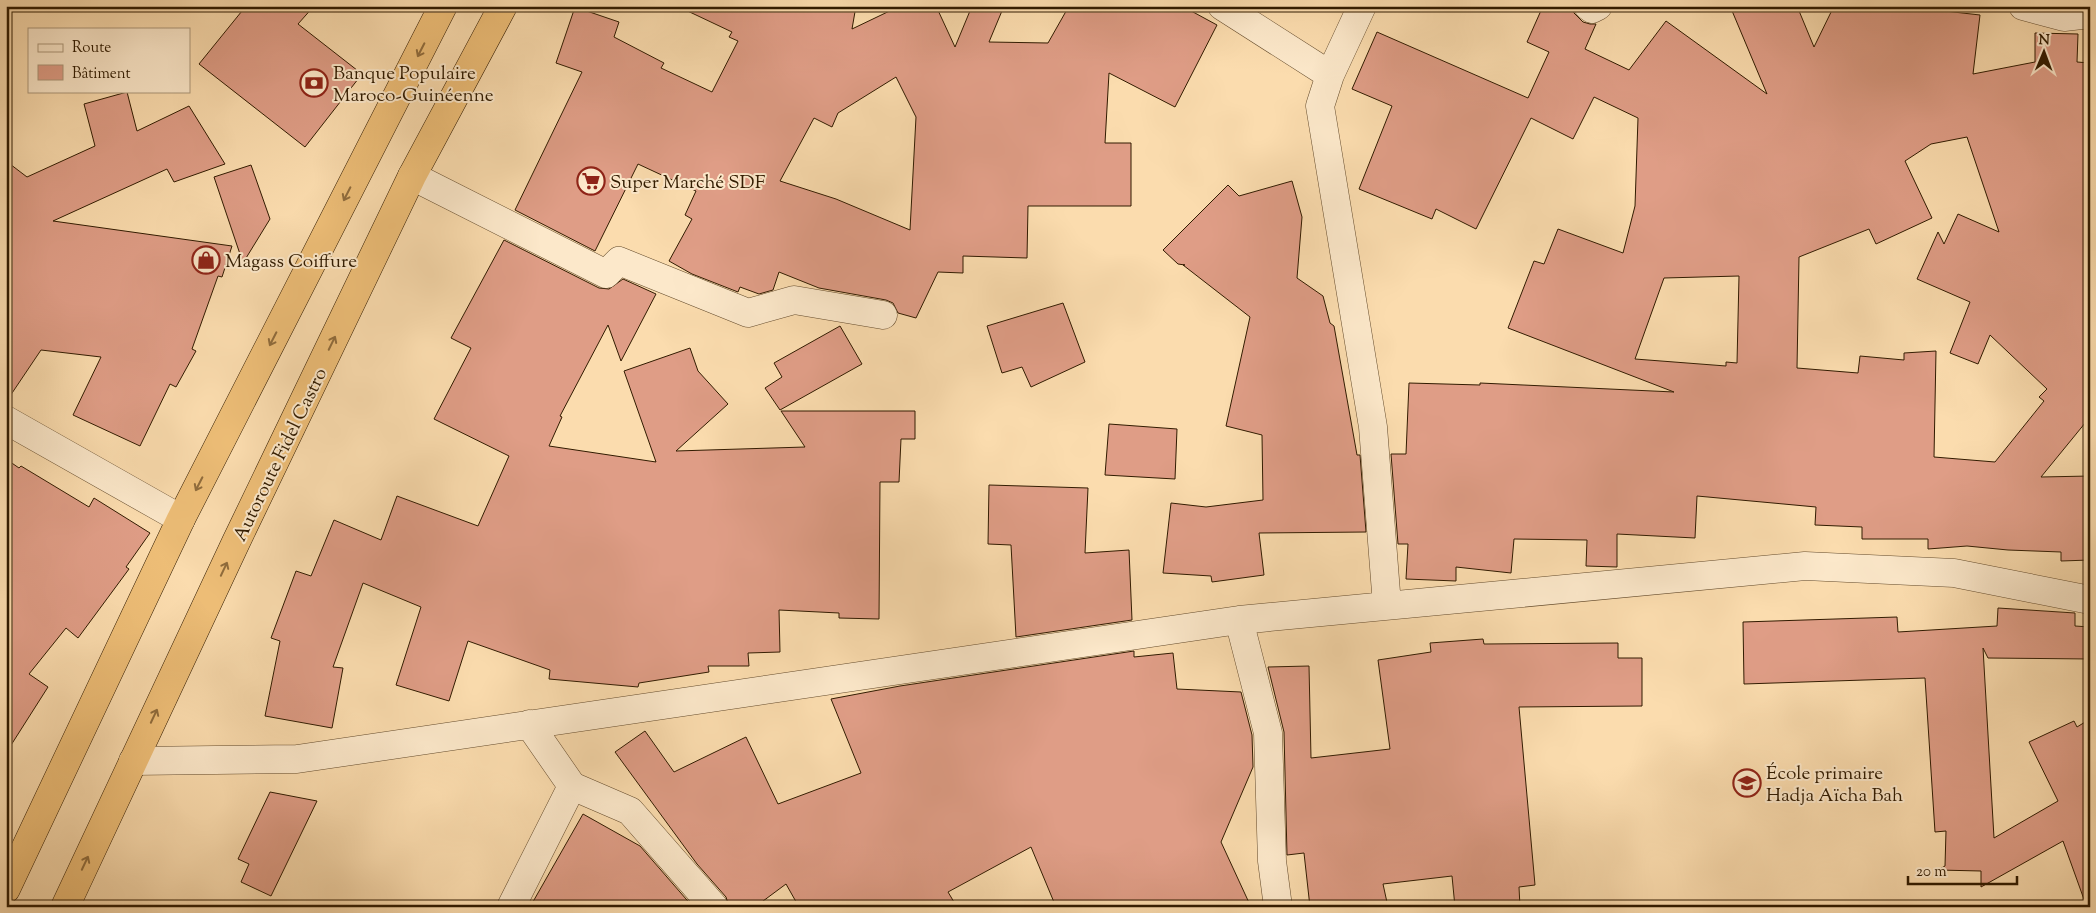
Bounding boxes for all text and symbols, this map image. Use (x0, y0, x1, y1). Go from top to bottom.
legend (28, 28, 190, 92)
north arrow (2018, 28, 2068, 78)
text: N (2038, 31, 2050, 51)
text: Route (72, 38, 111, 59)
one-way arrow (416, 42, 426, 57)
place label: Banque Populaire Maroco-Guinéenne (333, 61, 494, 110)
text: Bâtiment (72, 64, 131, 85)
bank icon: Banque Populaire Maroco-Guinéenne (299, 68, 329, 98)
supermarket icon: Super Marché SDF (576, 166, 606, 196)
place label: Super Marché SDF (610, 170, 766, 197)
one-way arrow (342, 187, 352, 202)
shop icon: Magass Coiffure (191, 245, 221, 275)
place label: Magass Coiffure (225, 249, 357, 276)
one-way arrow (268, 331, 277, 346)
one-way arrow (328, 336, 337, 351)
street label: Autoroute Fidel Castro (227, 364, 335, 546)
one-way arrow (194, 476, 203, 491)
one-way arrow (219, 561, 229, 576)
one-way arrow (150, 708, 160, 723)
place label: École primaire Hadja Aïcha Bah (1766, 761, 1903, 810)
school or university icon: École primaire Hadja Aïcha Bah (1732, 768, 1762, 798)
scale bar (1908, 853, 2017, 885)
one-way arrow (81, 856, 91, 871)
text: 20 m (1916, 862, 1947, 883)

